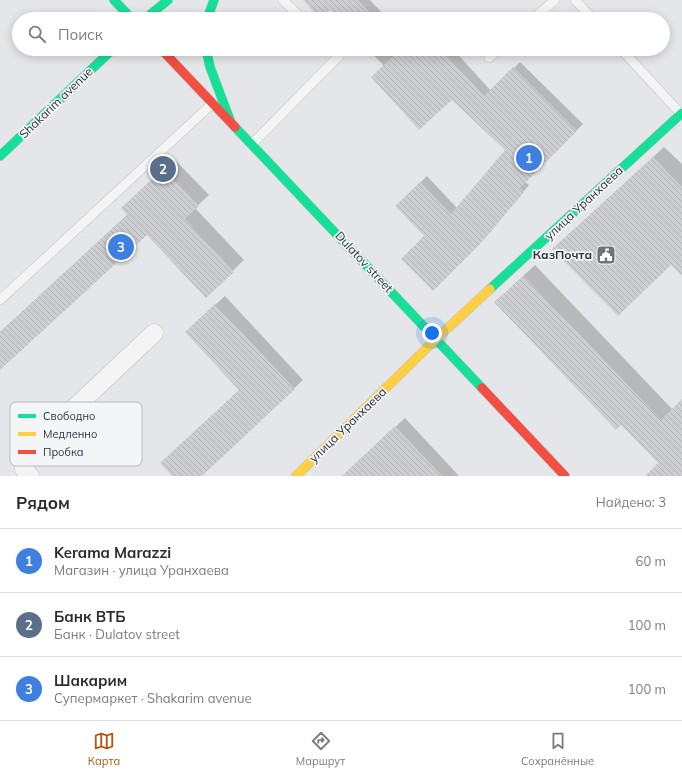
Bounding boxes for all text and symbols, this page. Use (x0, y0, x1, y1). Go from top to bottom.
search box (12, 12, 670, 56)
icon: search (26, 23, 48, 45)
text: Поиск (58, 25, 103, 44)
street label: Shakarim avenue (16, 64, 96, 142)
pin: 1 (516, 143, 542, 173)
pin: 2 (150, 154, 176, 184)
street label: улица Уранхаева (541, 162, 626, 243)
street label: Dulatov street (332, 228, 396, 295)
pin: 3 (108, 232, 134, 262)
public building icon: КазПочта (595, 244, 617, 266)
place label: КазПочта (533, 247, 592, 262)
your location (422, 323, 442, 343)
street label: улица Уранхаева (306, 384, 389, 465)
legend (10, 402, 142, 466)
text: Свободно (43, 409, 96, 423)
text: Медленно (43, 427, 97, 441)
text: Пробка (43, 445, 84, 459)
text: Рядом (16, 492, 70, 513)
text: Найдено: 3 (596, 494, 666, 510)
text: Kerama Marazzi (54, 543, 171, 562)
text: 1 (25, 553, 33, 569)
text: 60 m (636, 553, 666, 569)
text: Магазин · улица Уранхаева (54, 562, 229, 578)
text: Банк ВТБ (54, 607, 126, 626)
text: 2 (25, 617, 33, 633)
text: 100 m (628, 617, 666, 633)
text: Банк · Dulatov street (54, 626, 180, 642)
text: Шакарим (54, 671, 127, 690)
text: 3 (25, 681, 33, 697)
text: 100 m (628, 681, 666, 697)
text: Супермаркет · Shakarim avenue (54, 690, 251, 706)
tab: Карта (88, 730, 120, 768)
tab: Маршрут (296, 730, 345, 768)
tab: Сохранённые (521, 730, 594, 768)

